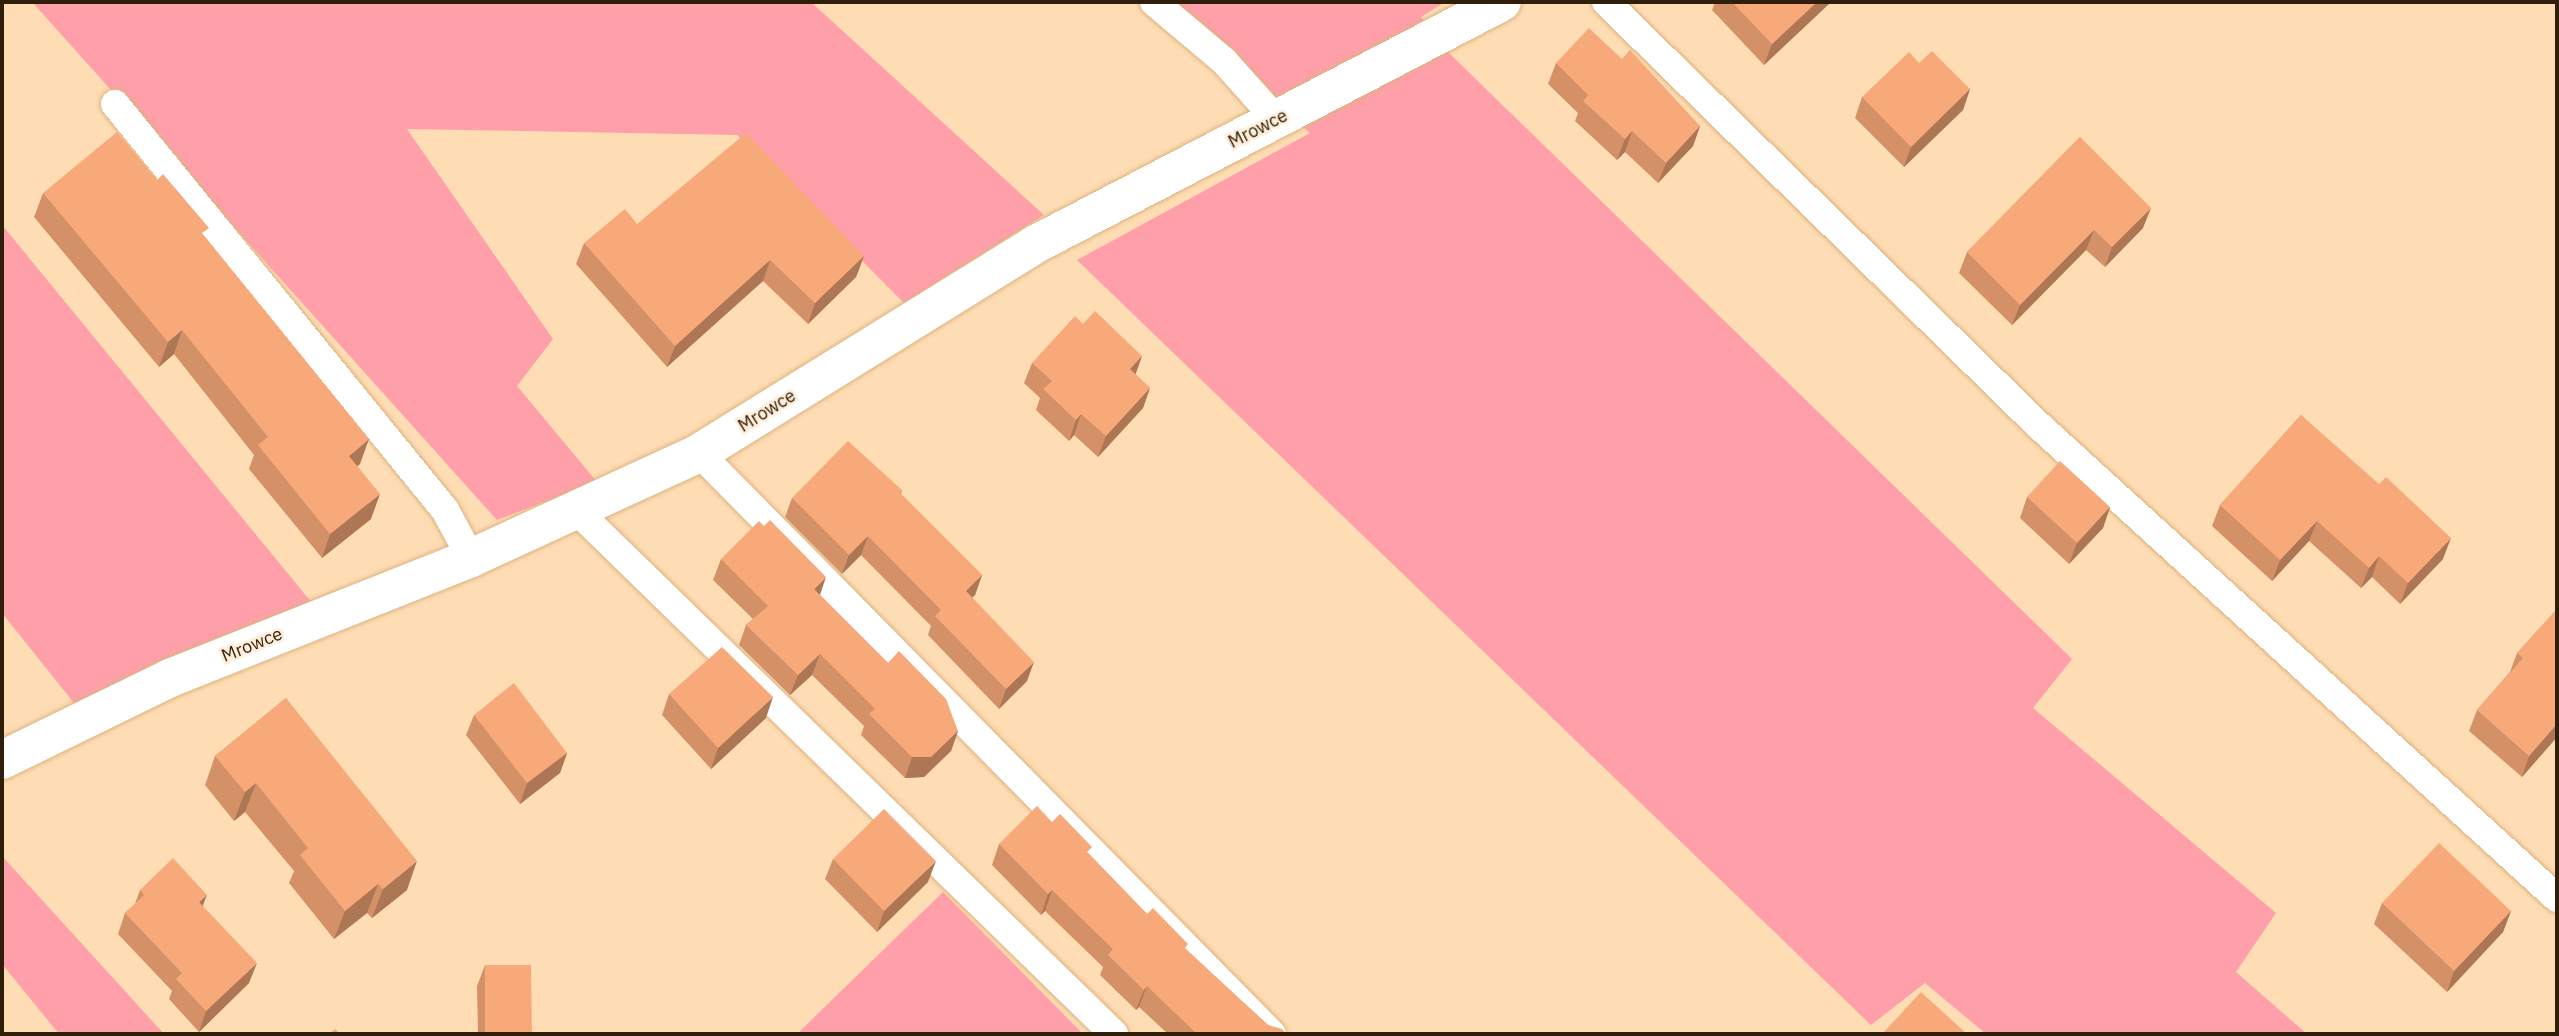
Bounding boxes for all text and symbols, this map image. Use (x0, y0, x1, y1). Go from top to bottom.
street label: Mrowce (1225, 105, 1291, 153)
street label: Mrowce (734, 385, 800, 437)
street label: Mrowce (218, 623, 286, 667)

